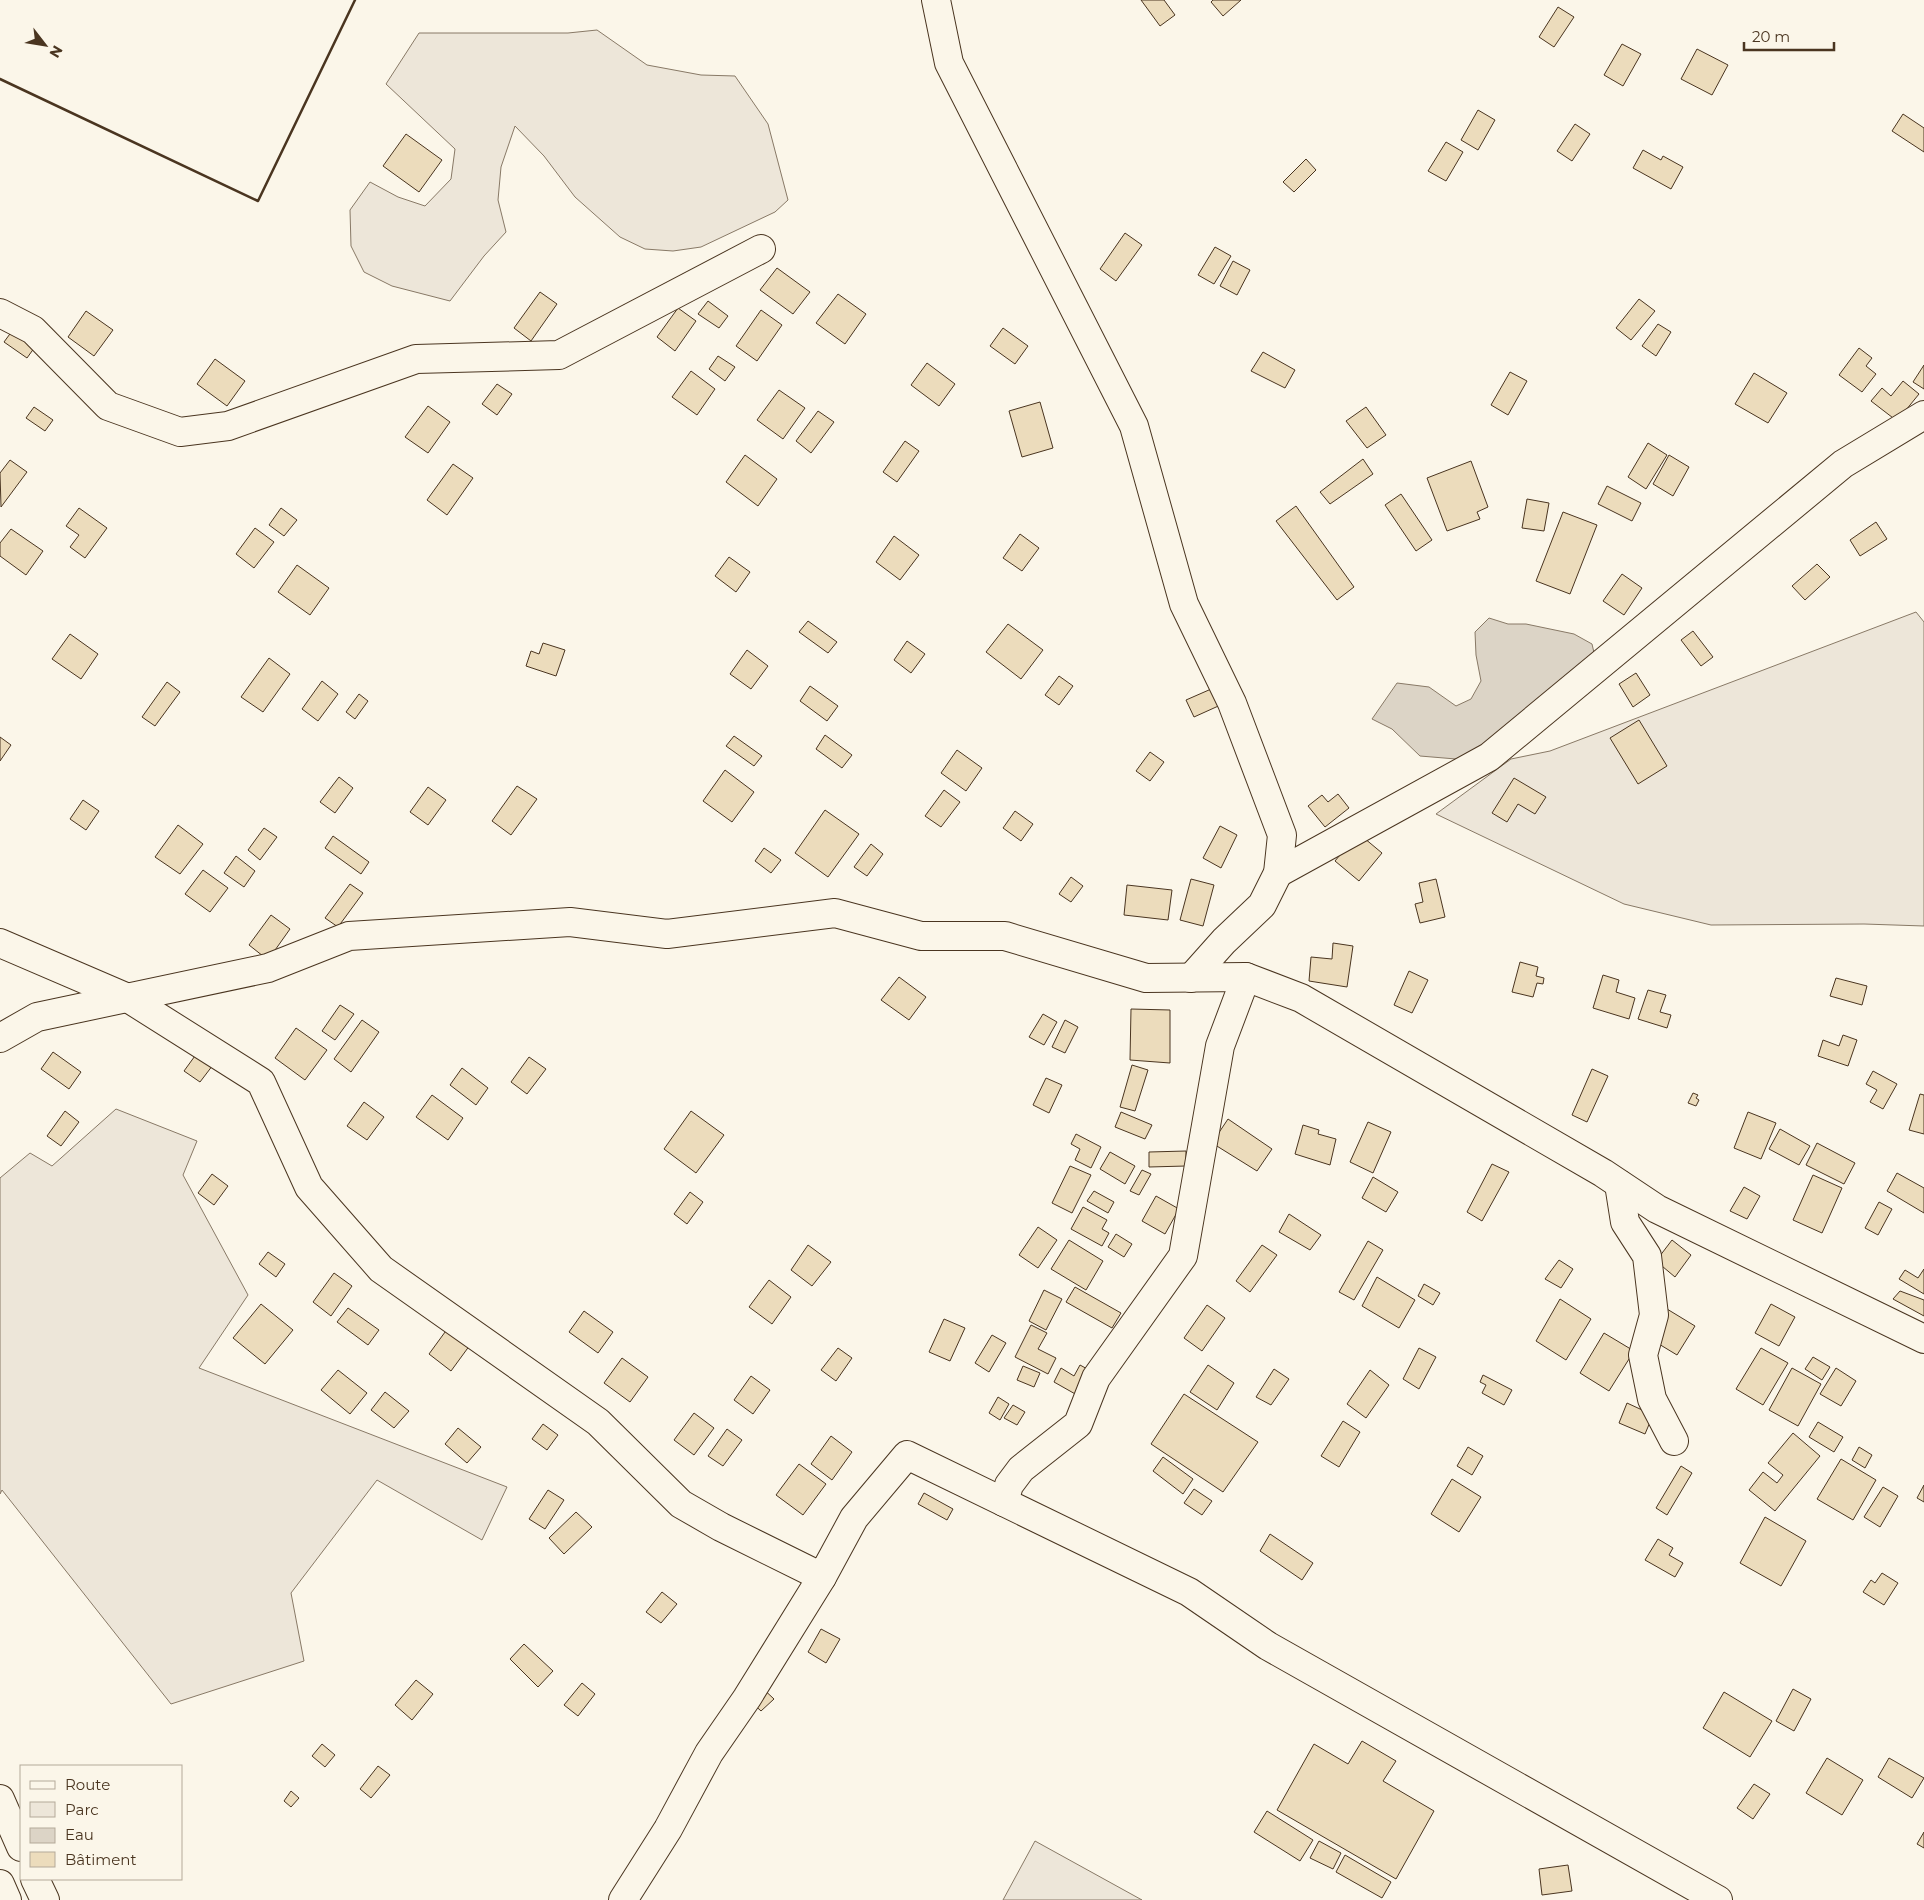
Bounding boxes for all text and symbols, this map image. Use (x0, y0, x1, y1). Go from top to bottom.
north arrow (20, 20, 70, 70)
scale bar (1744, 20, 1834, 52)
text: 20 m (1752, 27, 1790, 46)
text: N (46, 42, 67, 61)
legend (20, 1765, 182, 1880)
text: Route (65, 1775, 110, 1794)
text: Parc (65, 1800, 99, 1819)
text: Eau (65, 1825, 94, 1844)
text: Bâtiment (65, 1850, 137, 1869)

